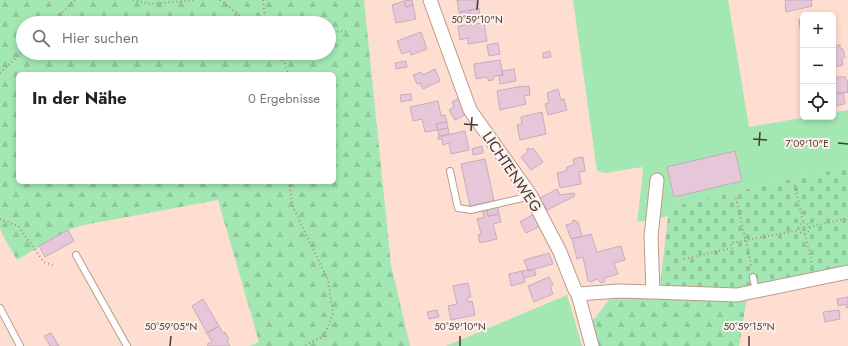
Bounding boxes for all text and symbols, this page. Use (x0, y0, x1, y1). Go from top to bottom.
text: 50°59'10"N (451, 12, 503, 27)
map controls (800, 12, 836, 120)
button: + (800, 12, 836, 48)
search box (16, 16, 336, 60)
icon: search (30, 27, 52, 49)
text: Hier suchen (62, 27, 139, 49)
button: − (800, 48, 836, 84)
button: locate (800, 84, 836, 120)
text: In der Nähe (32, 86, 127, 110)
text: 0 Ergebnisse (248, 89, 320, 108)
street label: LICHTENWEG (477, 127, 547, 217)
text: 7°09'10"E (785, 136, 829, 151)
text: 50°59'05"N (145, 319, 197, 334)
text: 50°59'10"N (434, 319, 486, 334)
text: 50°59'15"N (723, 319, 775, 334)

